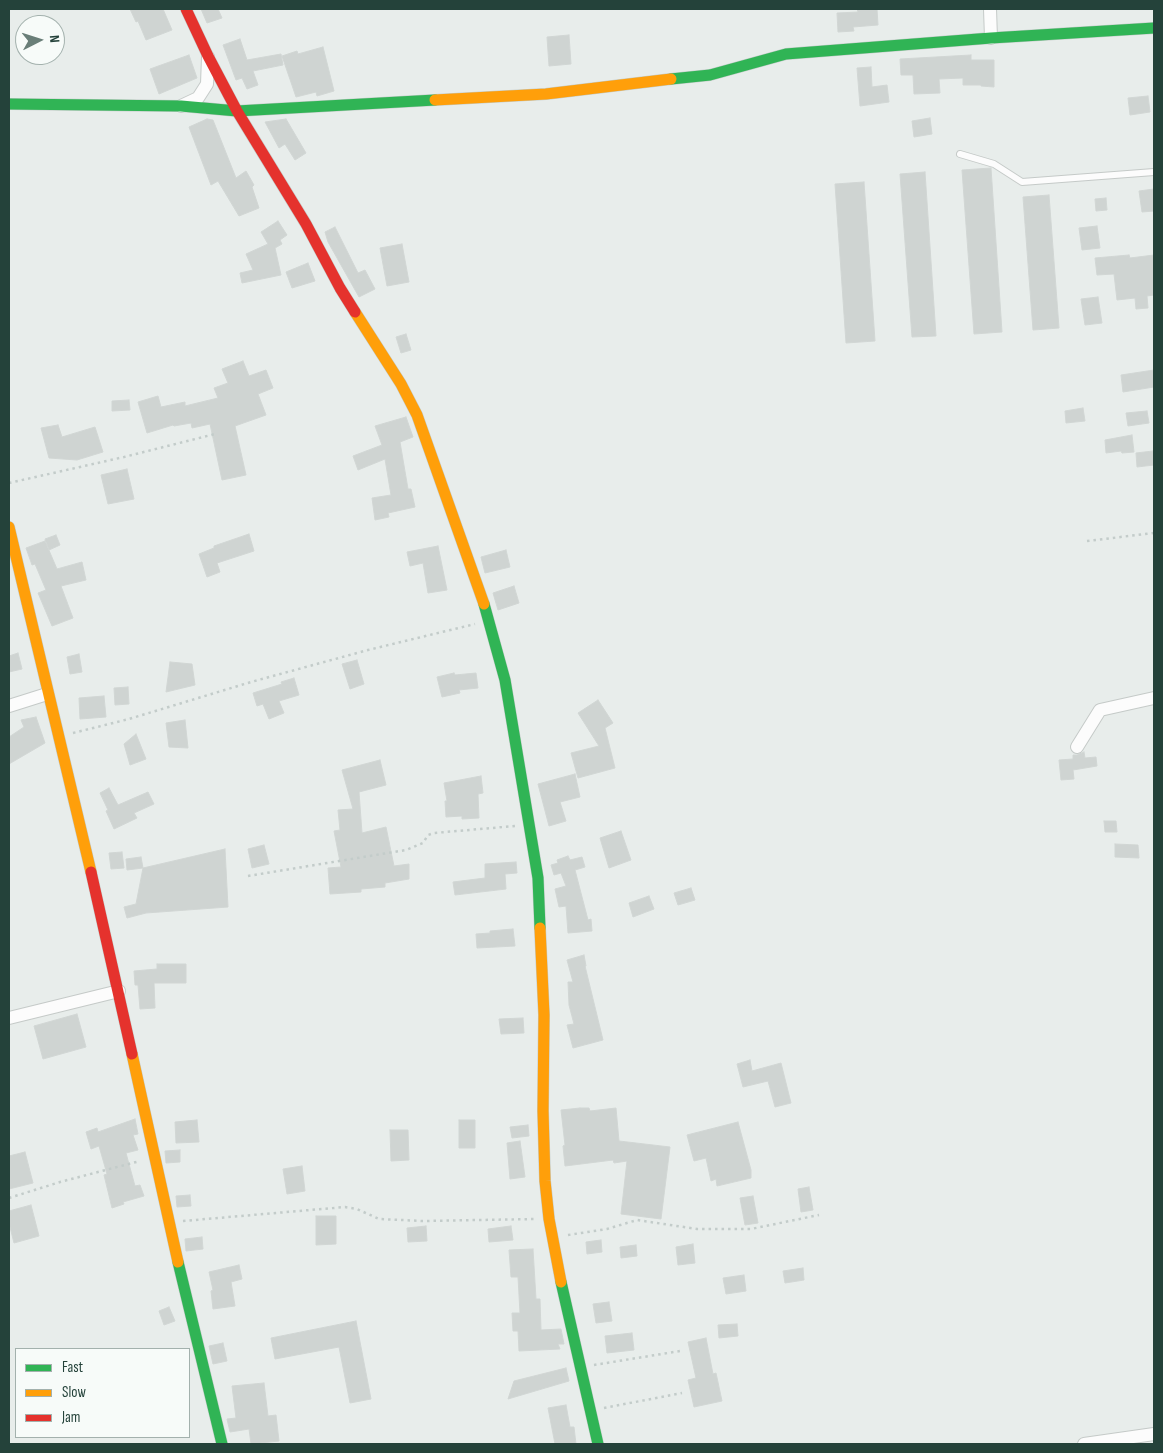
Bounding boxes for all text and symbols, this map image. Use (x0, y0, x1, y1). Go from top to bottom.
north arrow (15, 15, 65, 65)
text: N (46, 34, 63, 43)
legend (15, 1348, 190, 1438)
text: Fast (62, 1358, 83, 1377)
text: Slow (62, 1383, 86, 1402)
text: Jam (62, 1408, 80, 1427)

